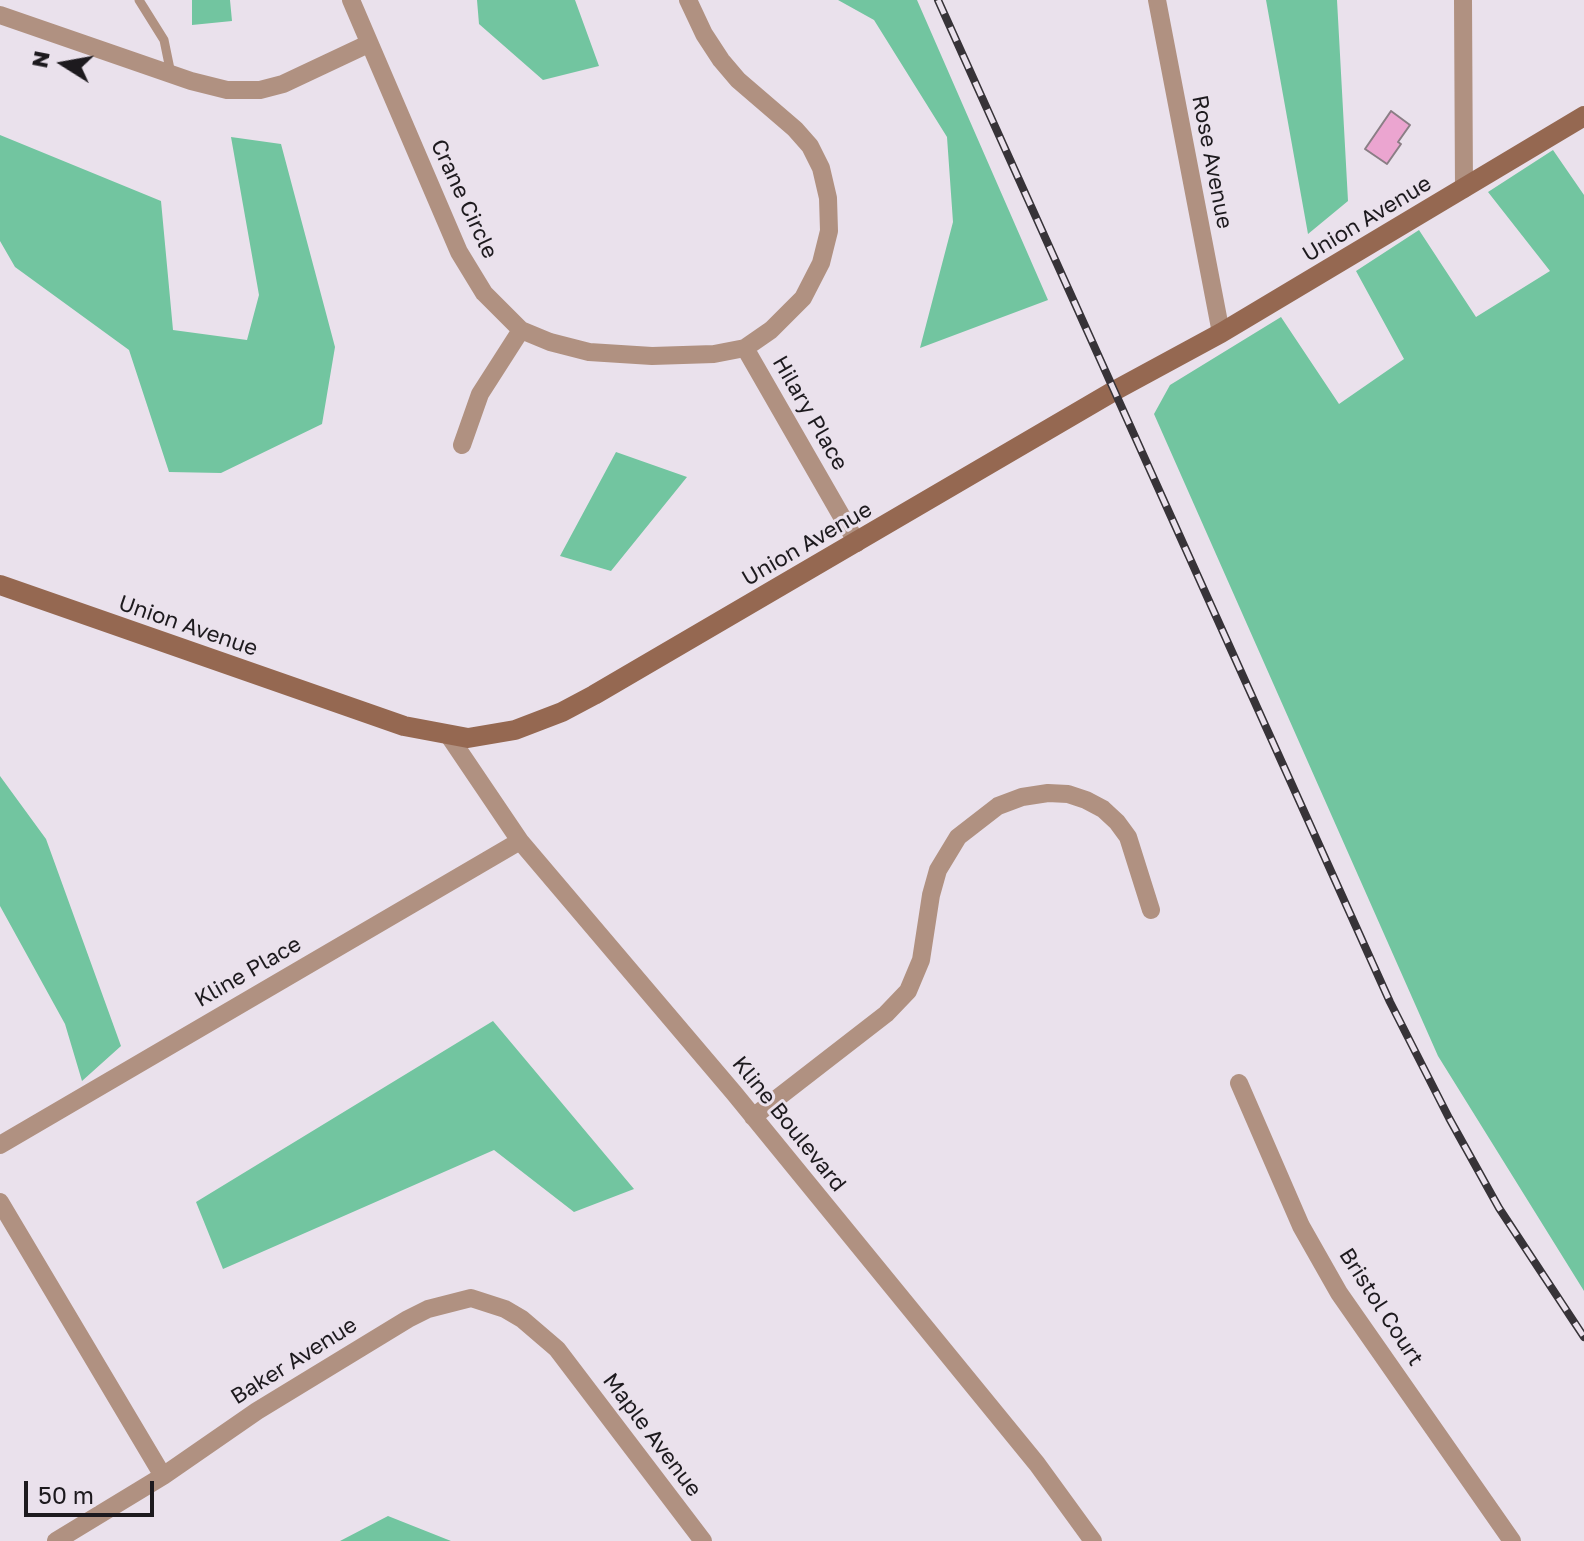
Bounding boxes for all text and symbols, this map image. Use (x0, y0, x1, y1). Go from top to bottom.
north arrow (24, 24, 104, 104)
text: N (25, 49, 55, 70)
street label: Rose Avenue (1186, 93, 1238, 231)
street label: Crane Circle (425, 135, 503, 263)
street label: Union Avenue (1298, 170, 1436, 268)
street label: Hilary Place (767, 351, 853, 475)
street label: Union Avenue (737, 496, 877, 592)
street label: Union Avenue (115, 590, 261, 662)
street label: Kline Place (190, 931, 306, 1013)
street label: Kline Boulevard (726, 1051, 852, 1197)
street label: Bristol Court (1333, 1243, 1429, 1371)
street label: Baker Avenue (226, 1312, 362, 1410)
street label: Maple Avenue (597, 1368, 707, 1502)
scale bar (28, 1465, 158, 1515)
text: 50 m (38, 1480, 94, 1509)

